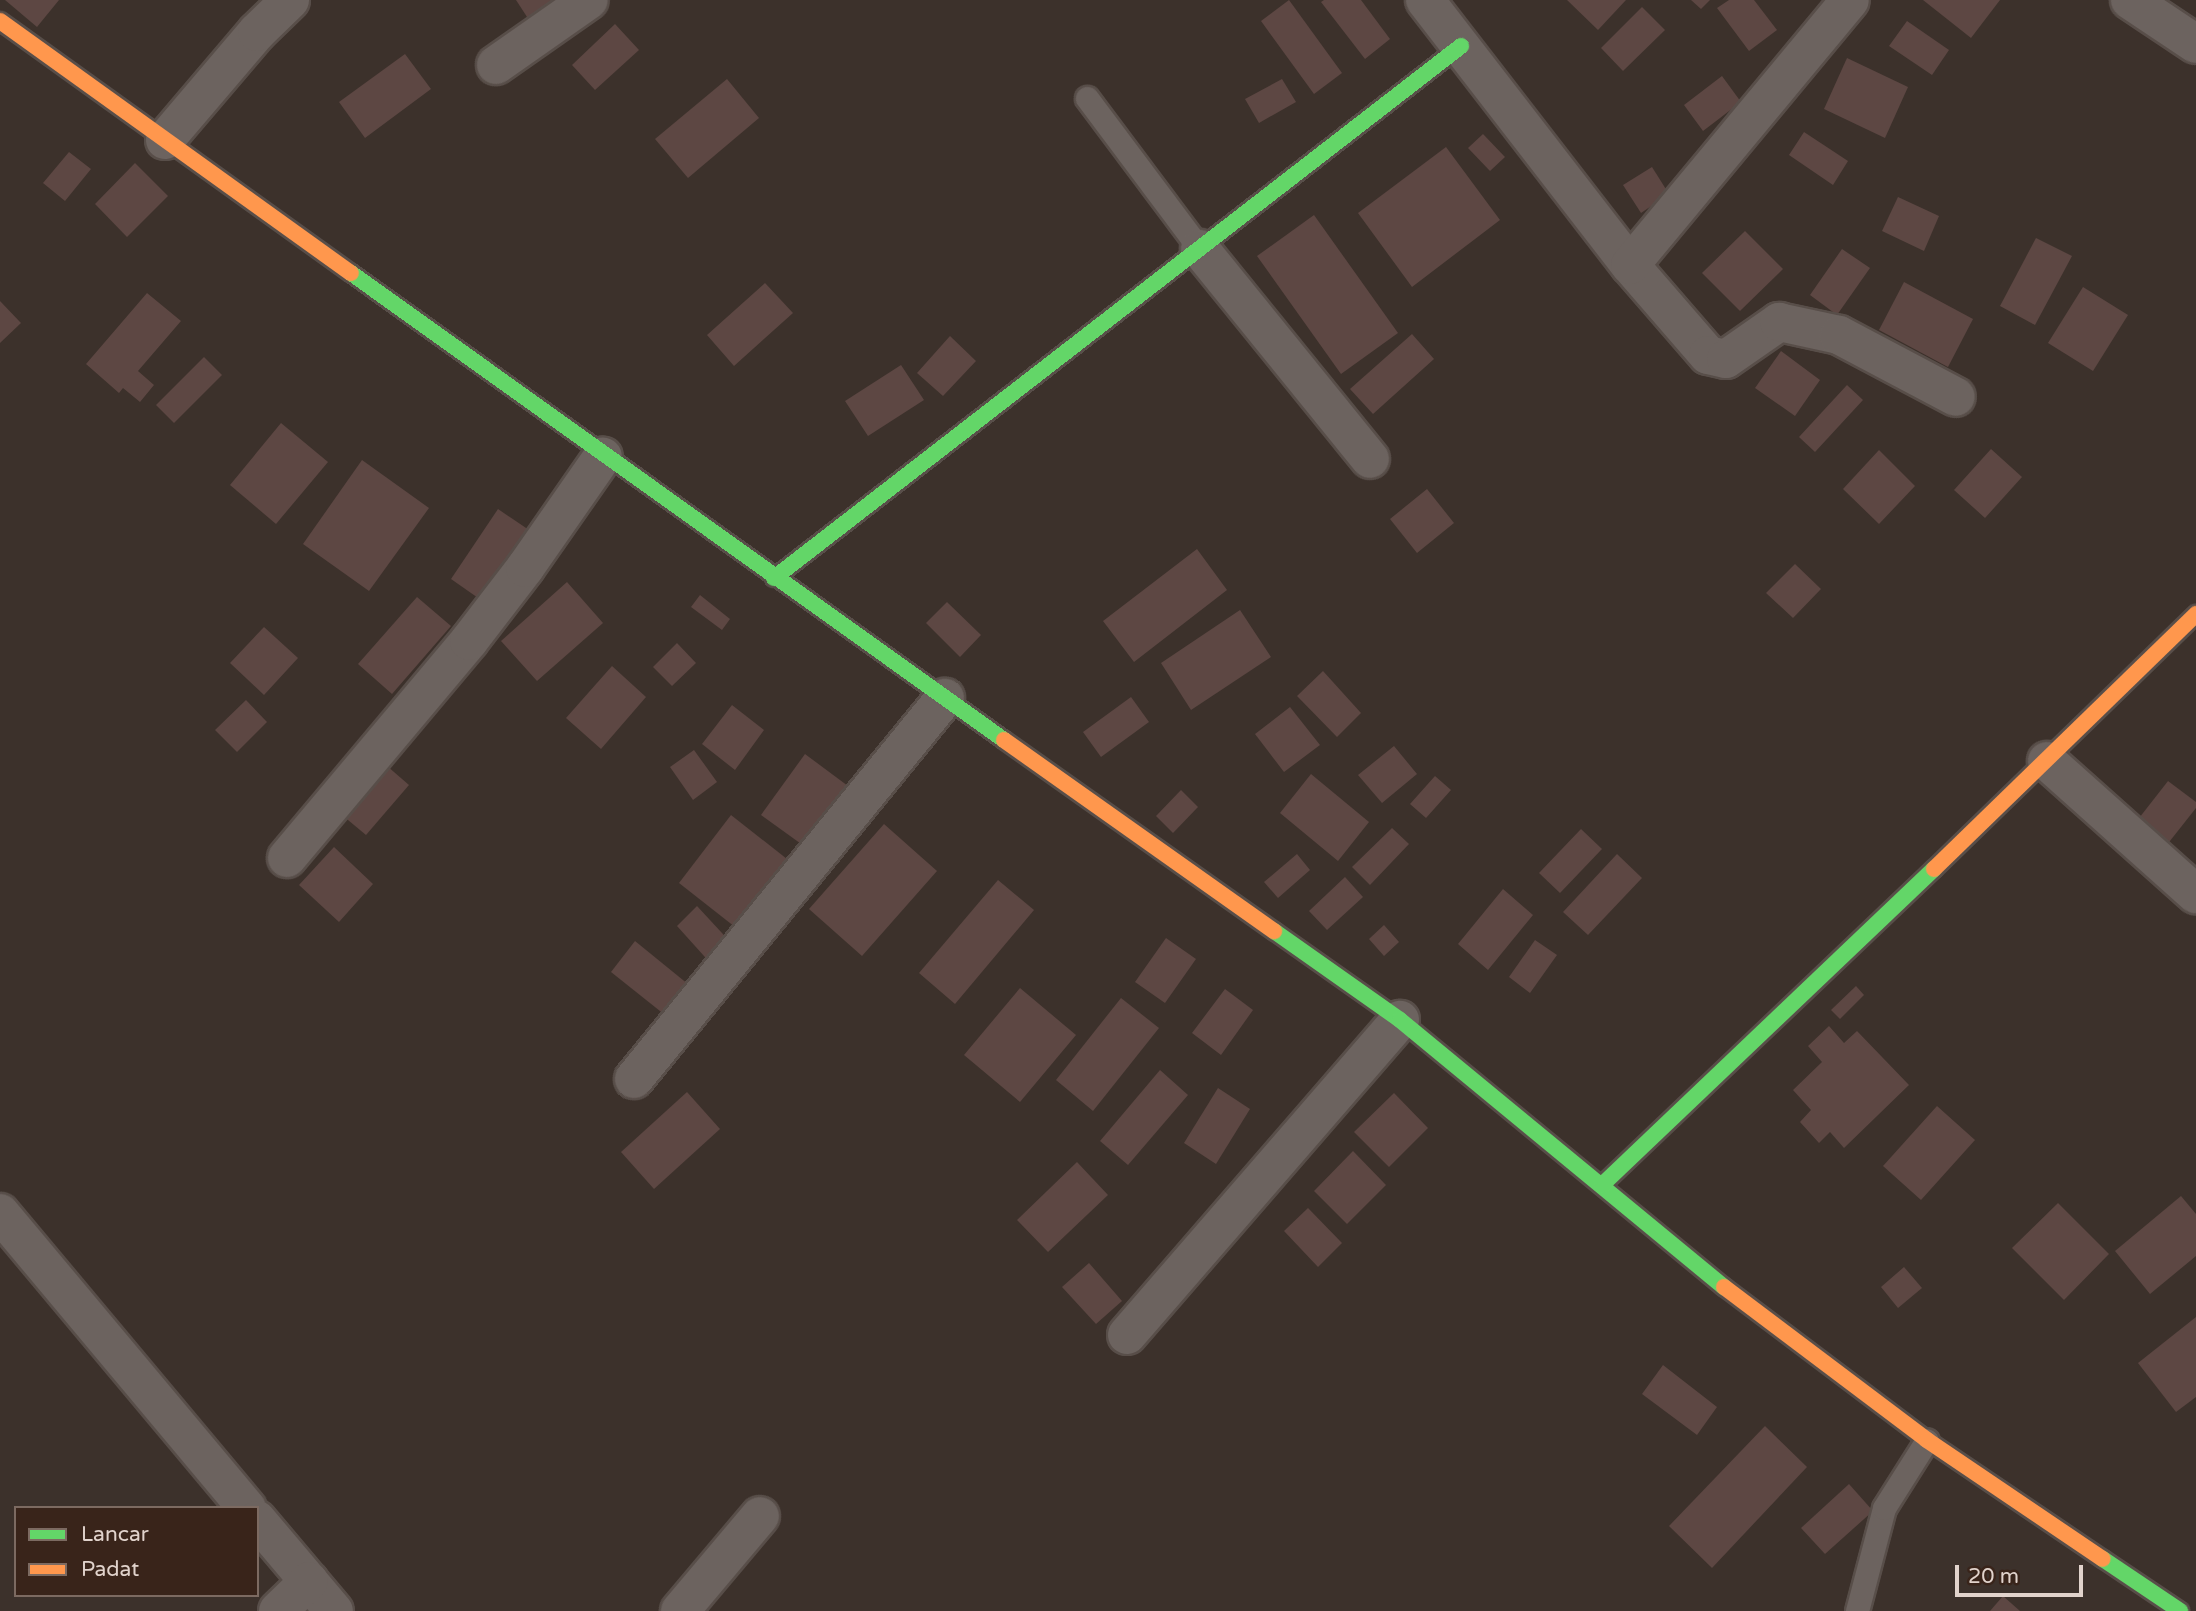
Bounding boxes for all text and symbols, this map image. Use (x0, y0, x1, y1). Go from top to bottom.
legend (14, 1506, 259, 1597)
text: Lancar (81, 1522, 149, 1547)
scale bar (1958, 1552, 2086, 1596)
text: Padat (81, 1557, 139, 1582)
text: 20 m (1968, 1564, 2019, 1589)

